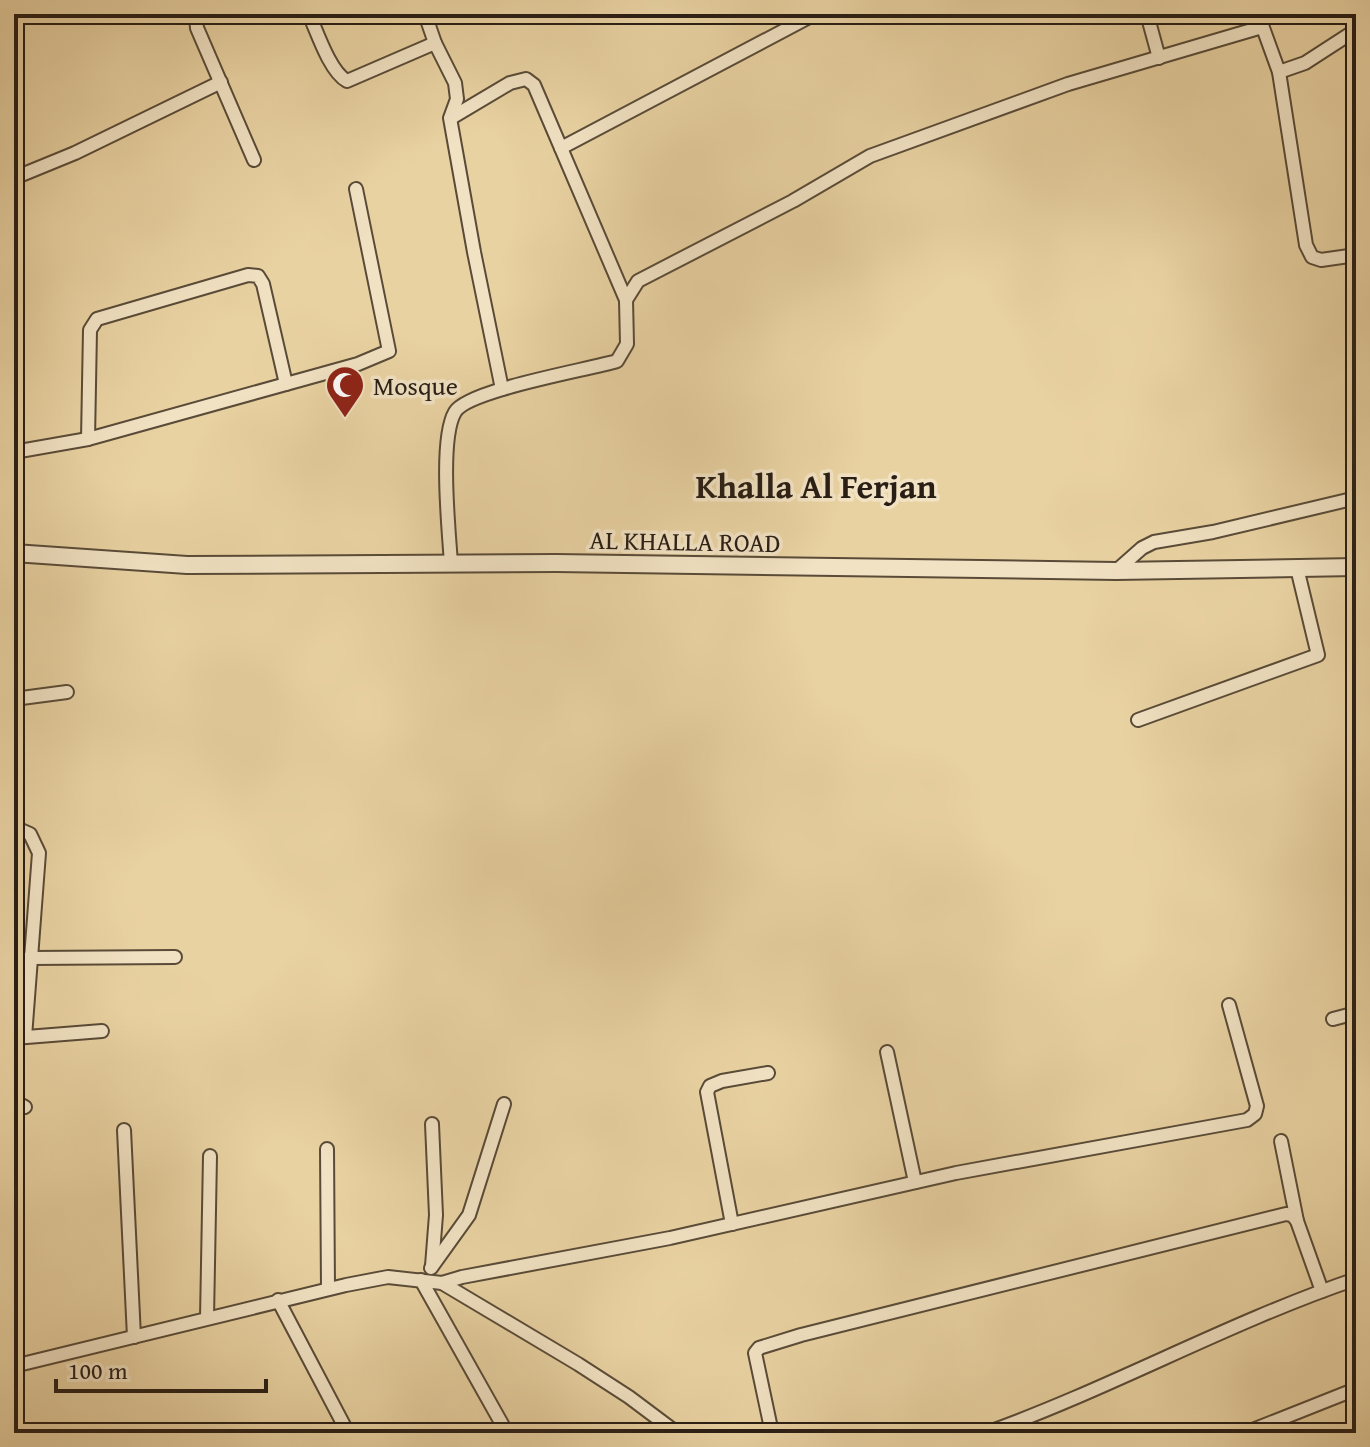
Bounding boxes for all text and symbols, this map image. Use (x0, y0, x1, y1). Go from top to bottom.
mosque icon: Mosque (324, 364, 366, 419)
place label: Mosque (373, 366, 458, 405)
district label: Khalla Al Ferjan (696, 461, 937, 510)
street label: AL KHALLA ROAD (589, 520, 781, 562)
scale bar (56, 1343, 266, 1393)
text: 100 m (68, 1353, 128, 1388)

